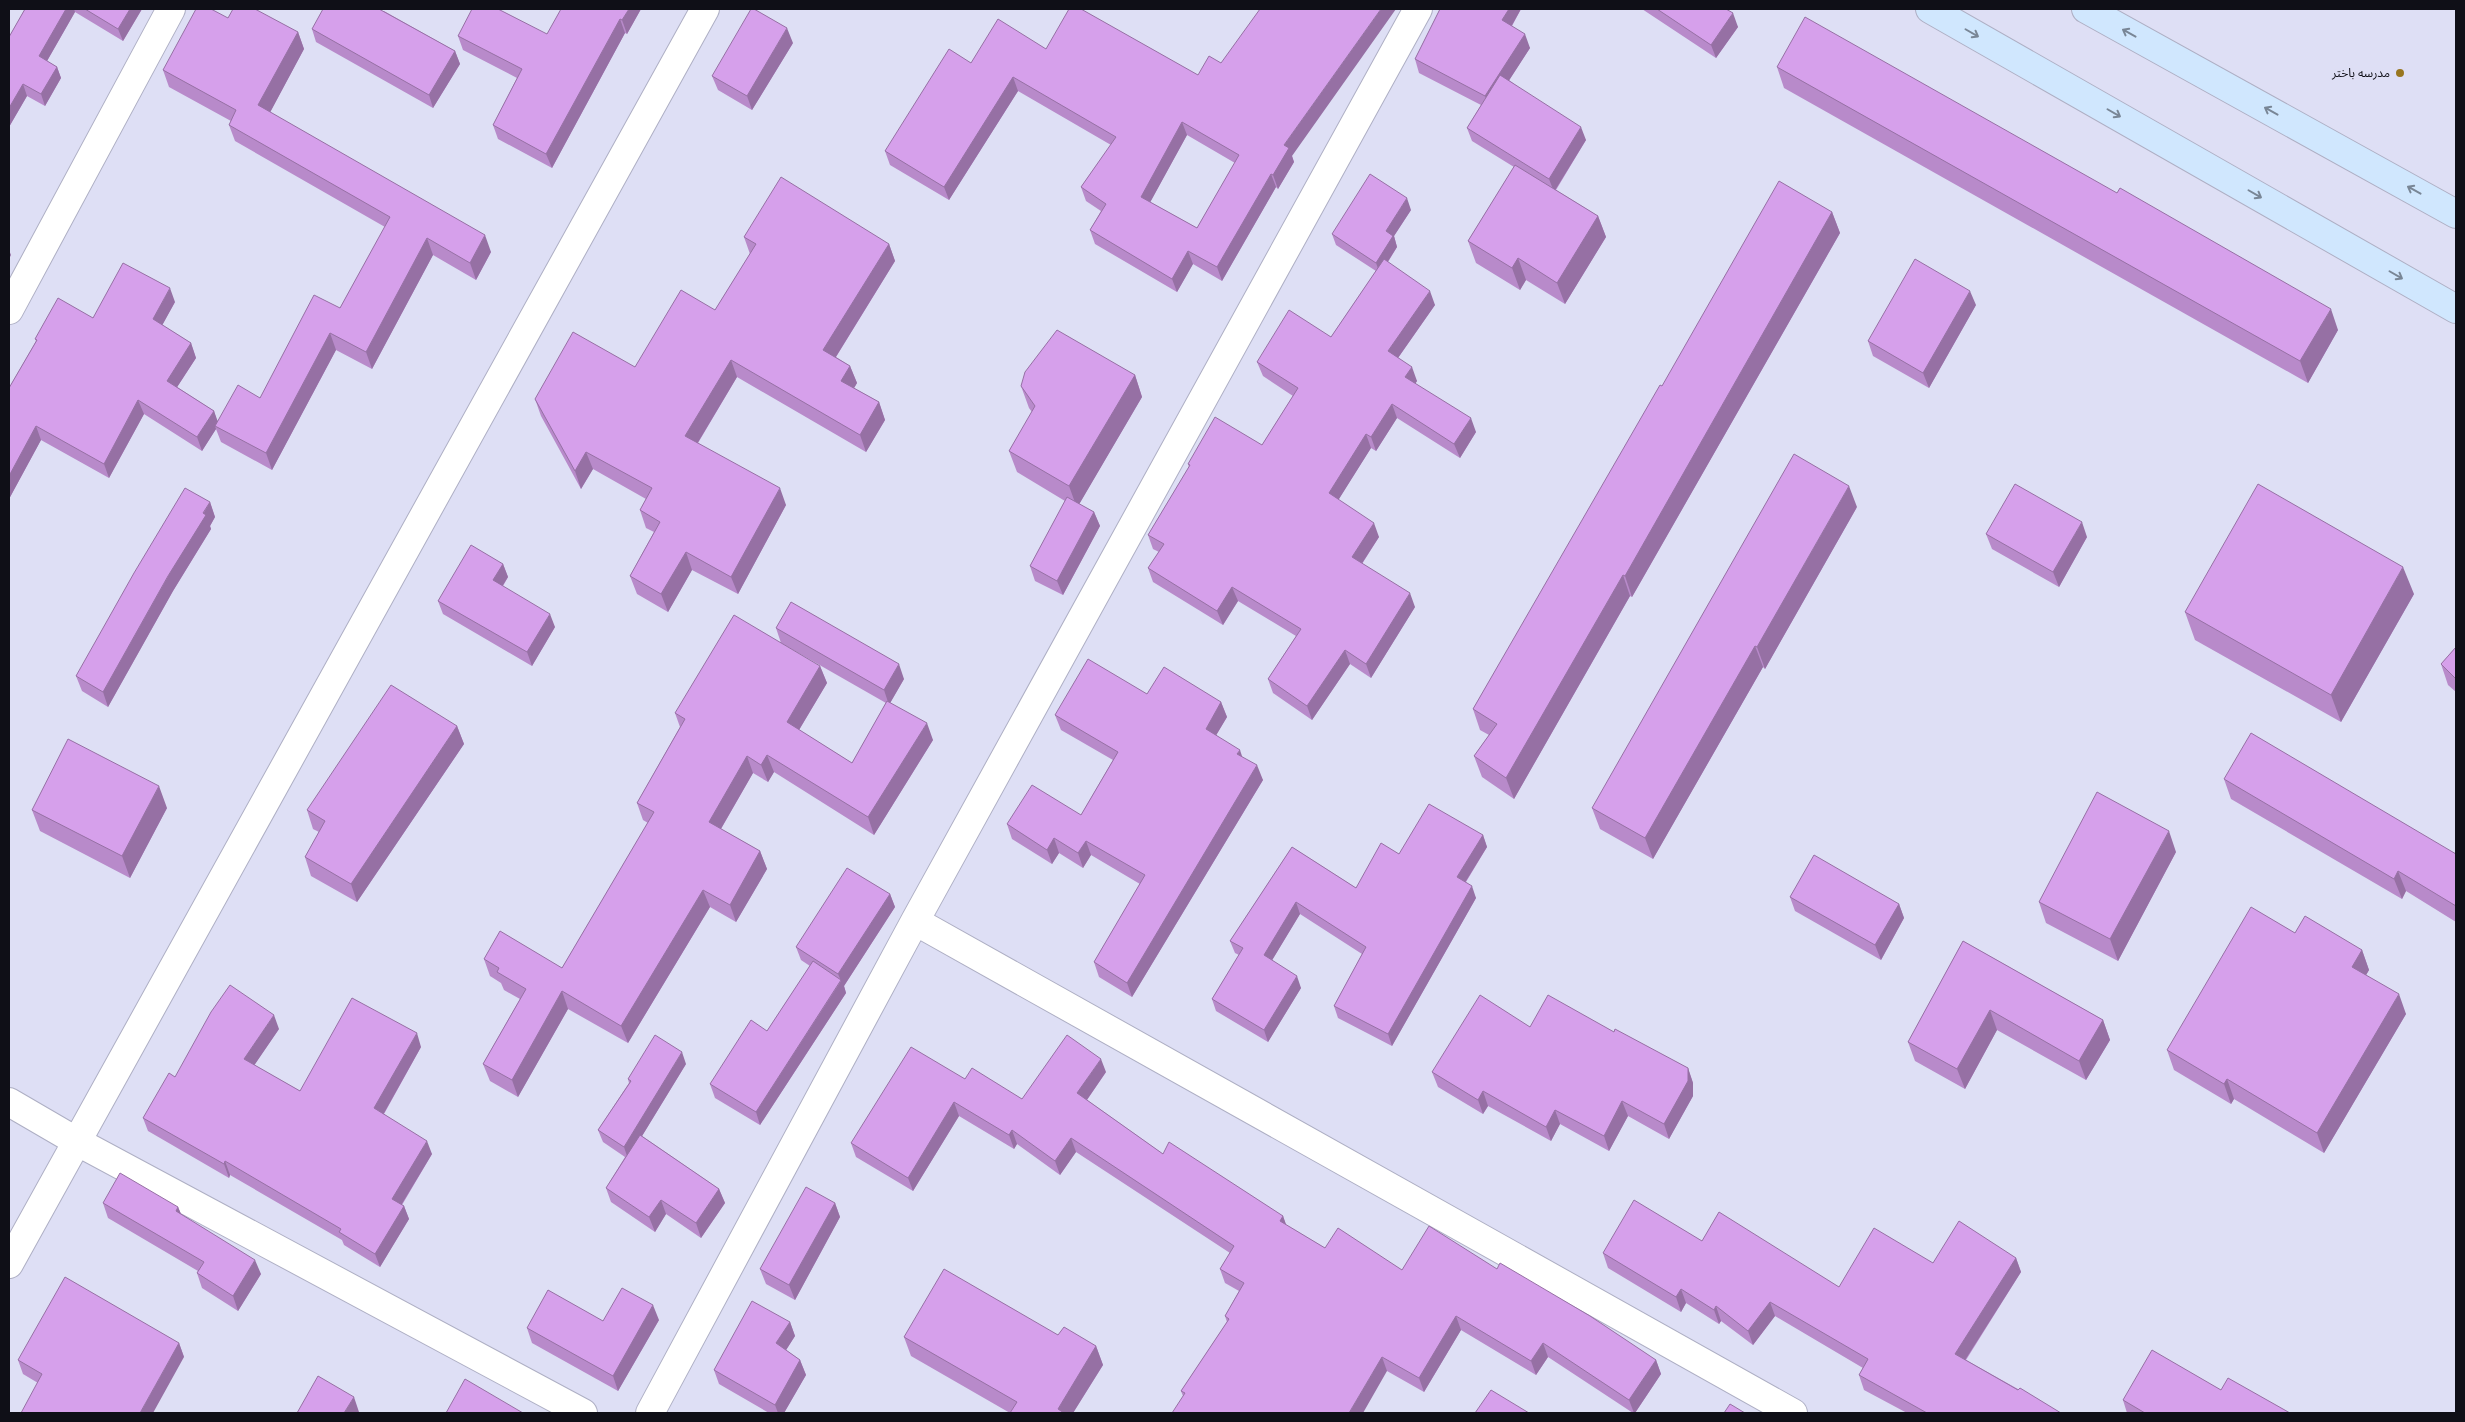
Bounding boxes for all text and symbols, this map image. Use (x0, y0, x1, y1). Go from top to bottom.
one-way arrow (1965, 28, 1980, 38)
one-way arrow (2122, 28, 2137, 38)
place label: مدرسه باختر (2331, 65, 2390, 81)
marker: مدرسه باختر (2394, 67, 2406, 79)
one-way arrow (2265, 106, 2279, 116)
one-way arrow (2106, 109, 2120, 119)
one-way arrow (2406, 185, 2421, 195)
one-way arrow (2247, 189, 2262, 199)
one-way arrow (2388, 270, 2402, 280)

